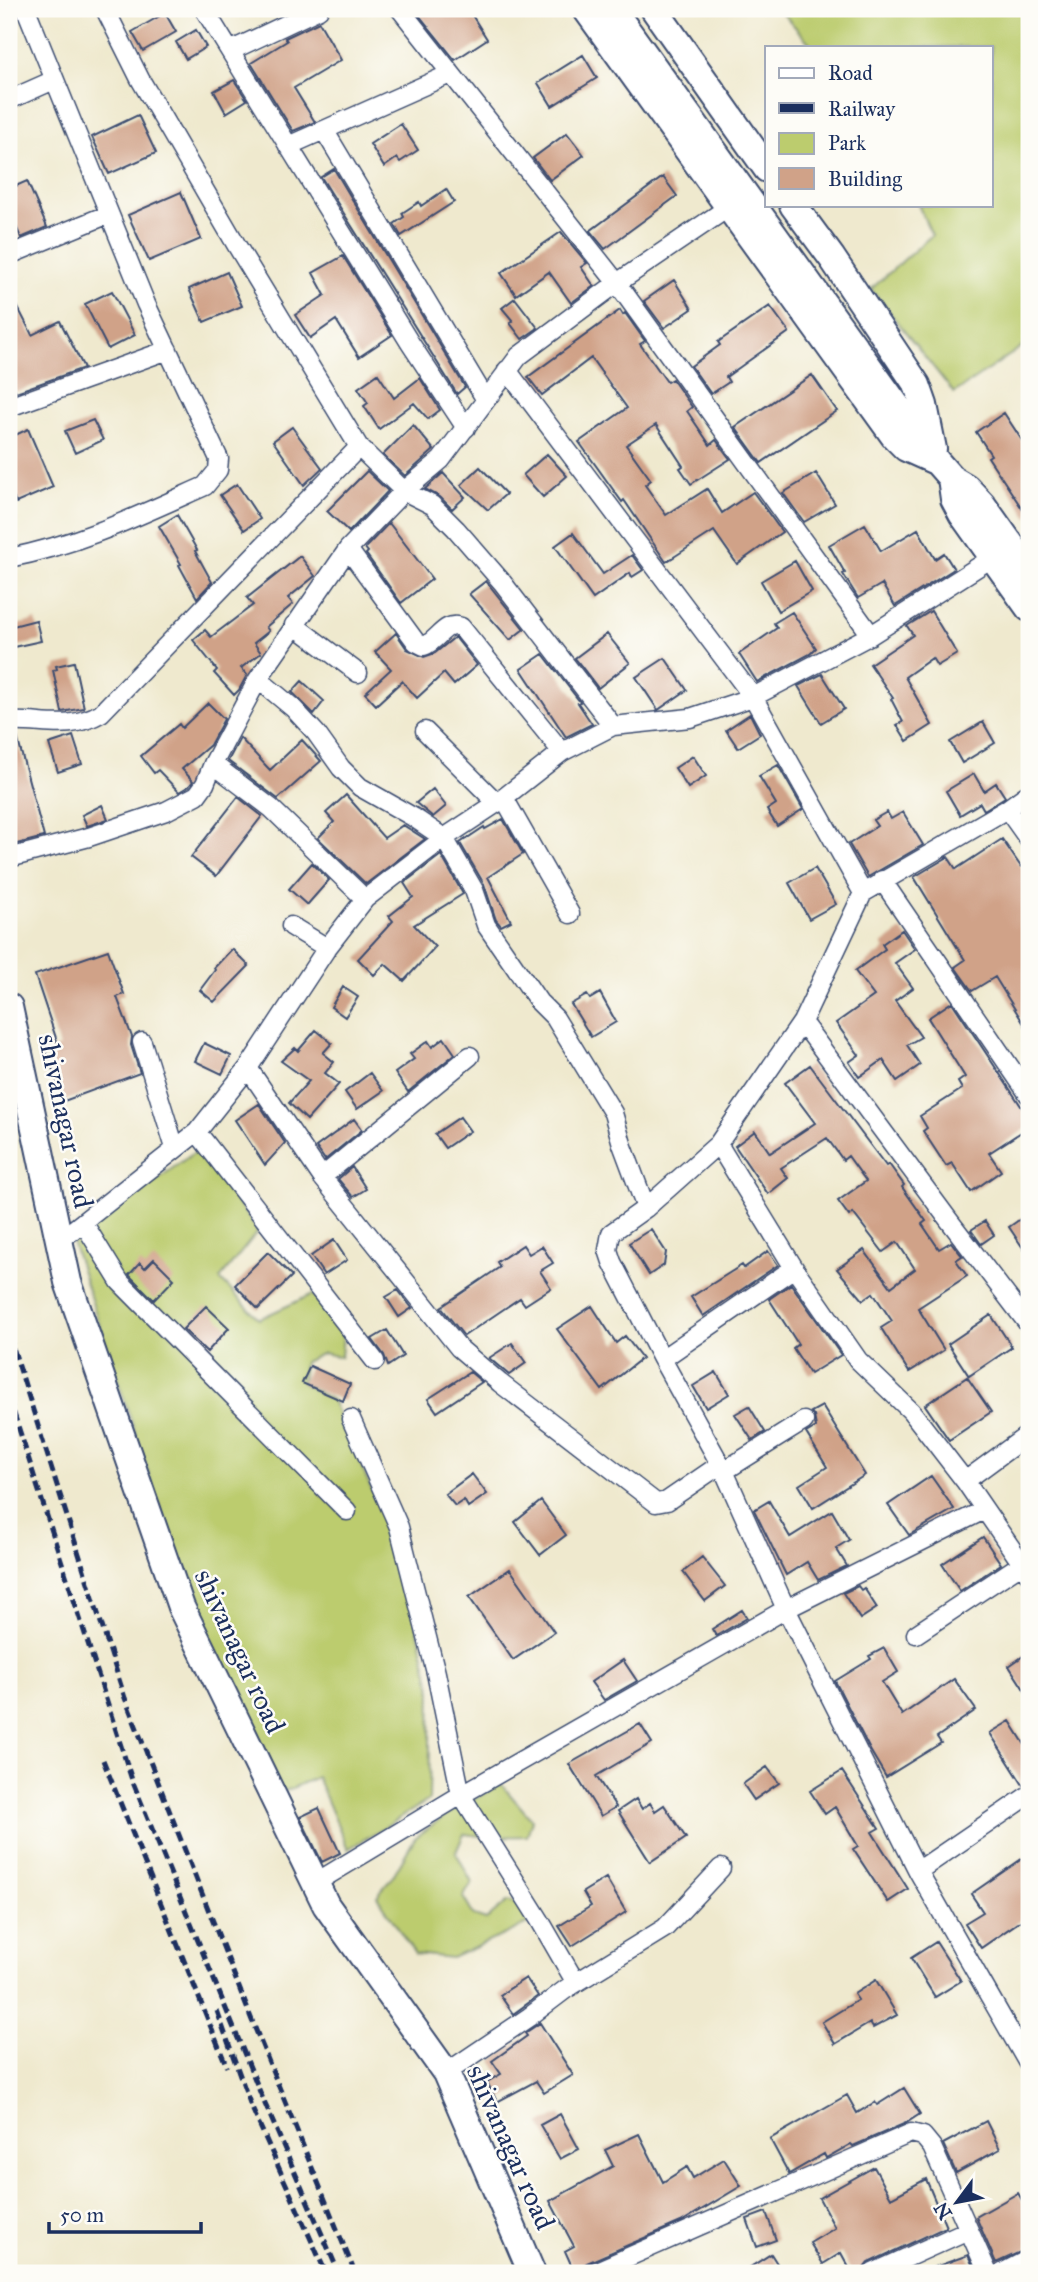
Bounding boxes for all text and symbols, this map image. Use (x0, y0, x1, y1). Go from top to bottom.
legend (765, 46, 992, 206)
text: Road (828, 60, 873, 86)
text: Railway (828, 96, 896, 122)
text: Park (828, 130, 866, 156)
text: Building (828, 166, 902, 192)
street label: shivanagar road (30, 1031, 102, 1211)
street label: shivanagar road (187, 1563, 293, 1739)
street label: shivanagar road (459, 2059, 563, 2235)
north arrow (922, 2166, 992, 2236)
scale bar (49, 2191, 201, 2235)
text: N (929, 2198, 957, 2224)
text: 50 m (60, 2202, 105, 2228)

